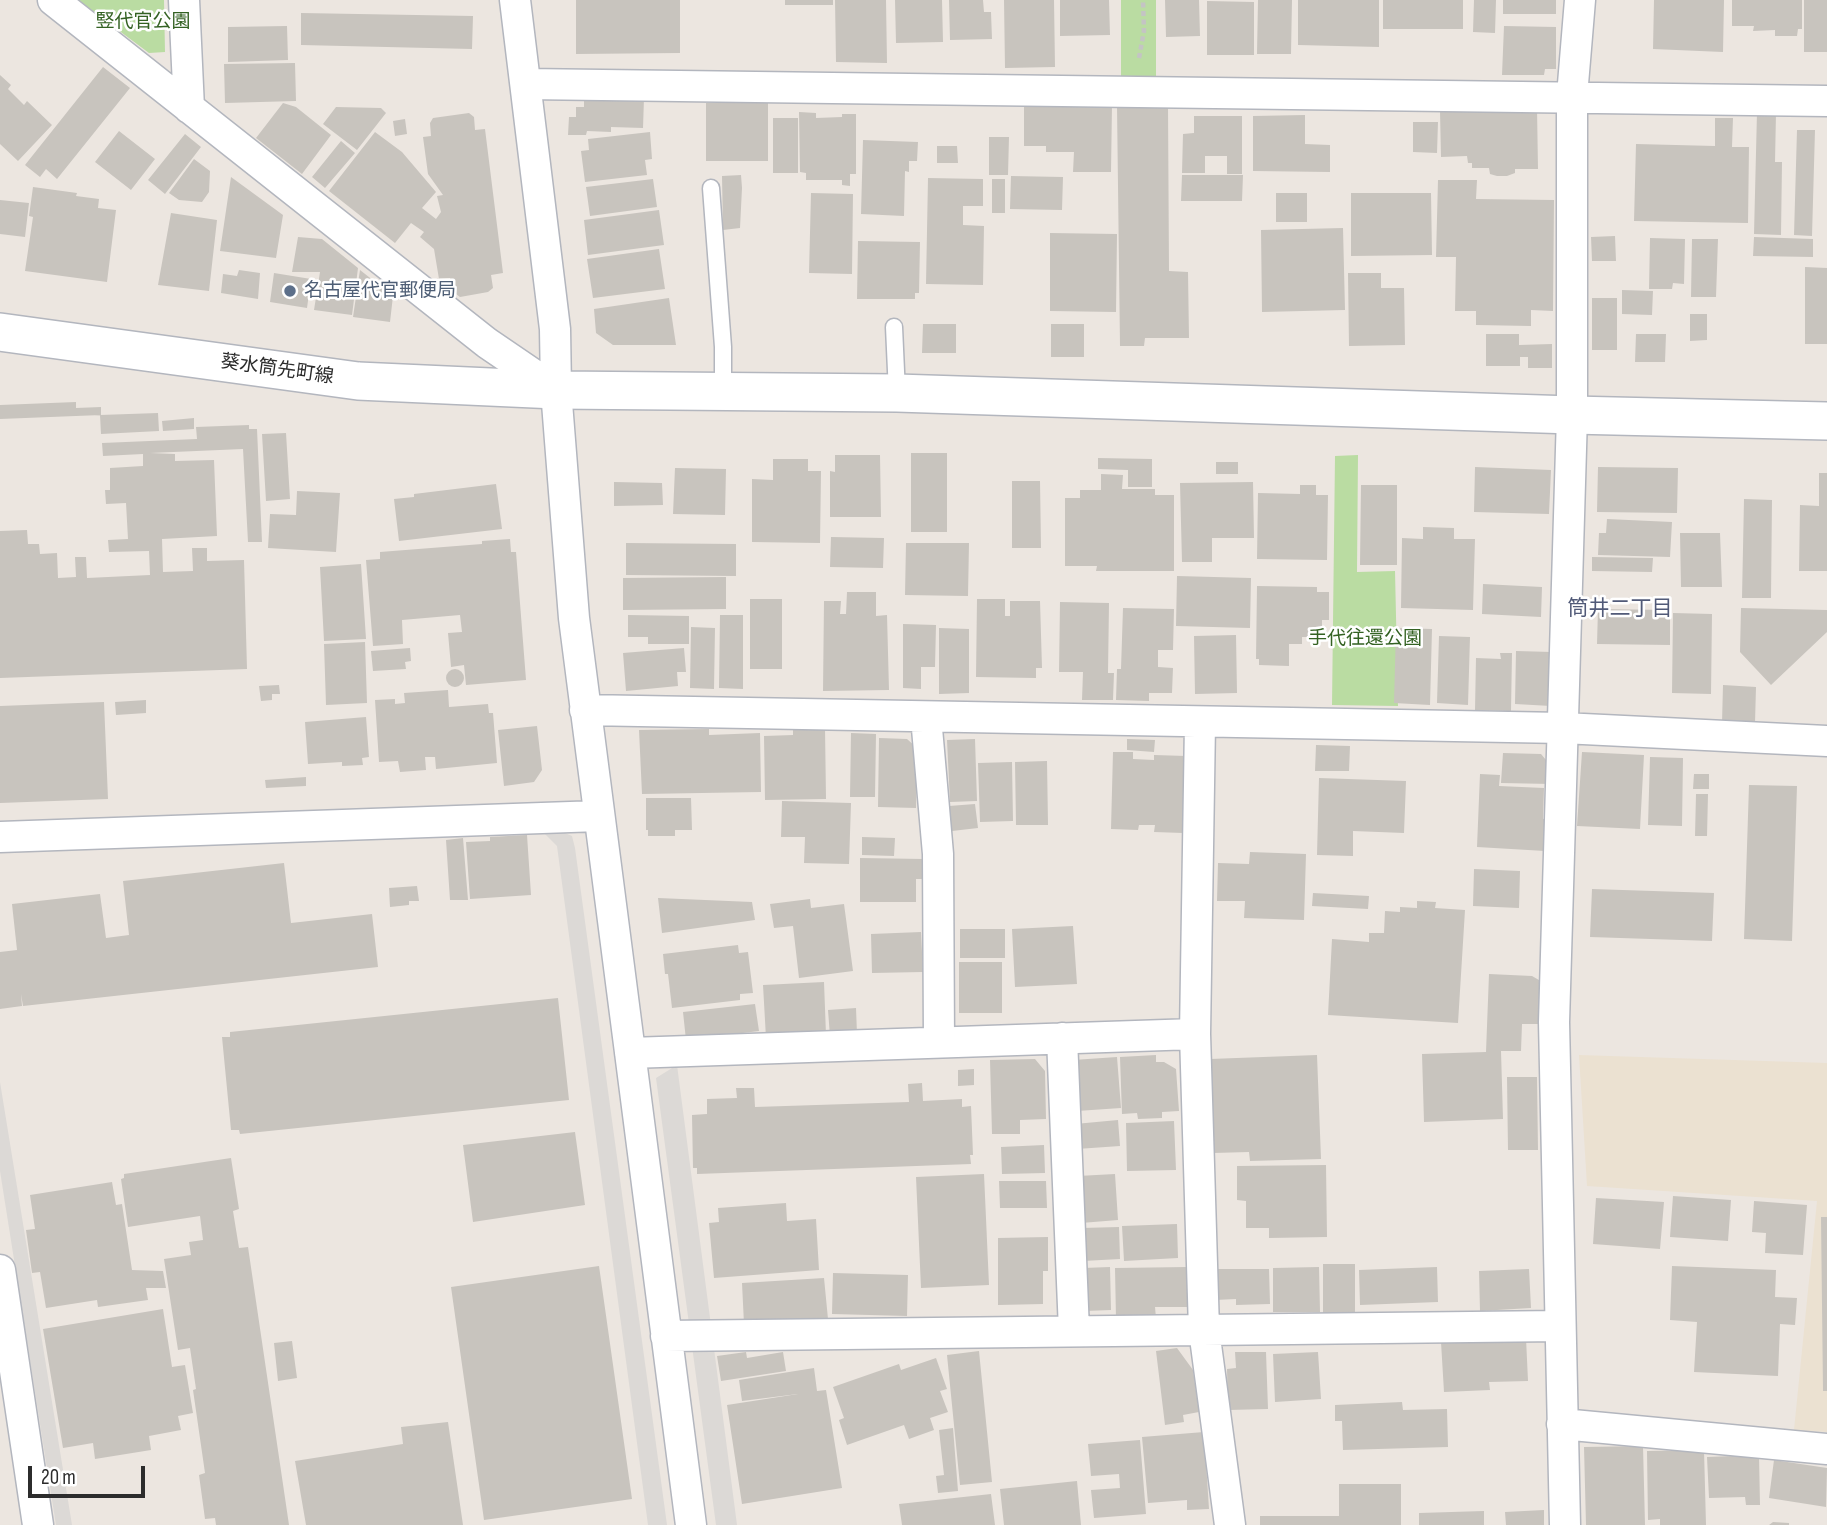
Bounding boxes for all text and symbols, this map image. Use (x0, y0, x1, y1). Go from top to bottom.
park label: 竪代官公園 (96, 11, 190, 33)
place label: 名古屋代官郵便局 (304, 280, 456, 302)
marker: 名古屋代官郵便局 (282, 283, 298, 299)
street label: 葵水筒先町線 (219, 351, 335, 389)
district label: 筒井二丁目 (1568, 597, 1672, 623)
park label: 手代往還公園 (1308, 628, 1422, 650)
scale bar (32, 1452, 149, 1496)
text: 20 m (41, 1465, 76, 1490)

